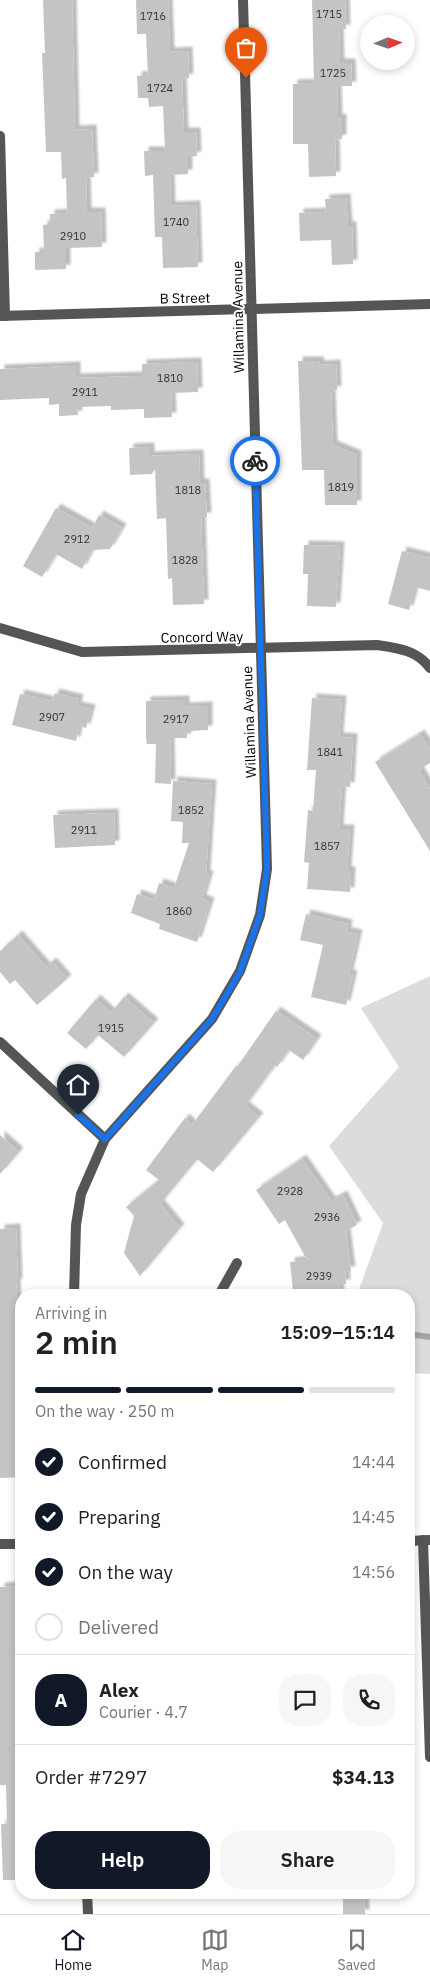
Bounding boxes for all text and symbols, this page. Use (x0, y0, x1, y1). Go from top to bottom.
house number: 1715 (316, 7, 342, 21)
house number: 1716 (140, 9, 166, 23)
north arrow (360, 15, 415, 70)
map controls (360, 15, 415, 70)
pin (225, 27, 267, 78)
icon: bag (232, 34, 260, 62)
house number: 1725 (320, 66, 346, 80)
house number: 1724 (147, 81, 174, 95)
house number: 1740 (163, 215, 189, 229)
house number: 2910 (60, 229, 86, 243)
street label: Willamina Avenue (228, 260, 248, 373)
street label: B Street (159, 289, 211, 307)
house number: 1810 (157, 371, 183, 385)
house number: 2911 (72, 385, 99, 399)
courier (230, 436, 280, 486)
icon: bike (241, 447, 269, 475)
house number: 1819 (328, 480, 354, 494)
house number: 1818 (175, 483, 201, 497)
house number: 2912 (64, 532, 90, 546)
house number: 1828 (172, 553, 198, 567)
street label: Concord Way (161, 627, 243, 647)
street label: Willamina Avenue (238, 665, 260, 778)
house number: 2907 (39, 710, 65, 724)
house number: 2917 (163, 712, 189, 726)
house number: 1841 (317, 745, 344, 759)
house number: 1852 (178, 803, 204, 817)
house number: 2911 (71, 823, 98, 837)
house number: 1857 (314, 839, 340, 853)
house number: 1860 (166, 904, 192, 918)
house number: 1915 (98, 1021, 124, 1035)
pin (57, 1064, 99, 1115)
icon: home (64, 1071, 92, 1099)
house number: 2928 (277, 1184, 303, 1198)
house number: 2936 (314, 1210, 340, 1224)
house number: 2939 (306, 1269, 332, 1283)
text: Arriving in (35, 1303, 107, 1323)
text: 15:09–15:14 (281, 1320, 395, 1344)
text: 2 min (35, 1321, 118, 1363)
text: On the way · 250 m (35, 1401, 174, 1421)
icon: check (35, 1448, 63, 1476)
text: Confirmed (78, 1450, 167, 1474)
text: 14:44 (352, 1452, 395, 1472)
icon: check (35, 1503, 63, 1531)
text: Preparing (78, 1505, 160, 1529)
text: 14:45 (352, 1507, 395, 1527)
icon: check (35, 1558, 63, 1586)
text: On the way (78, 1560, 173, 1584)
text: 14:56 (352, 1562, 395, 1582)
text: Delivered (78, 1615, 159, 1639)
button: chat (279, 1674, 331, 1726)
button: phone (343, 1674, 395, 1726)
text: Alex (99, 1678, 139, 1702)
text: A (54, 1688, 68, 1712)
text: Courier · 4.7 (99, 1702, 188, 1722)
text: Order #7297 (35, 1765, 147, 1789)
text: $34.13 (332, 1765, 395, 1789)
button: Help (35, 1831, 210, 1889)
button: Share (220, 1831, 395, 1889)
tab: Home (54, 1926, 92, 1974)
tab: Map (201, 1926, 229, 1974)
tab: Saved (338, 1926, 376, 1974)

